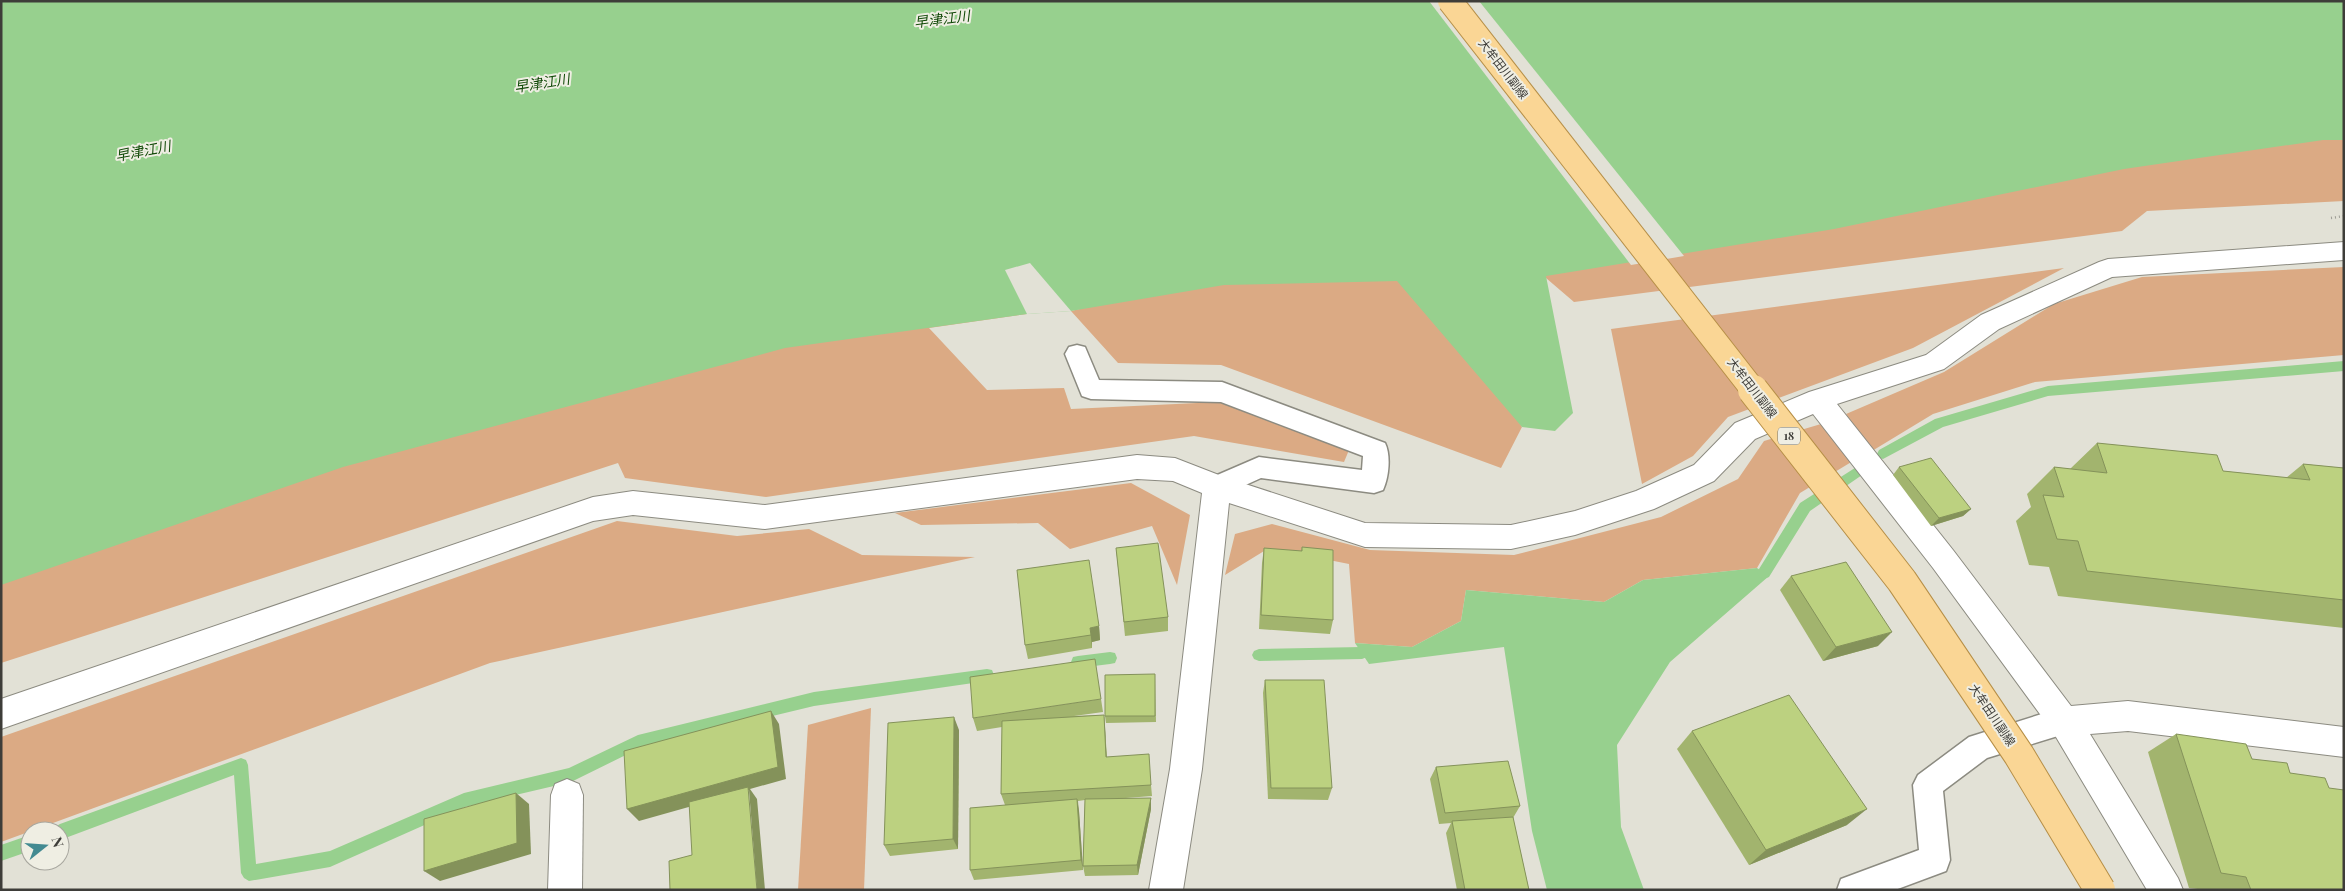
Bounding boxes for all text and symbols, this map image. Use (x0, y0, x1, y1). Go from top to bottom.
water label: 早津江川 (913, 5, 973, 31)
street label: 大牟田川副線 (1475, 35, 1532, 102)
water label: 早津江川 (513, 68, 573, 96)
water label: 早津江川 (114, 135, 174, 165)
street label: 大牟田川副線 (1724, 354, 1781, 421)
road number: 18 (1778, 428, 1800, 444)
street label: 大牟田川副線 (1966, 680, 2020, 749)
north arrow (20, 821, 70, 871)
text: N (47, 834, 68, 850)

